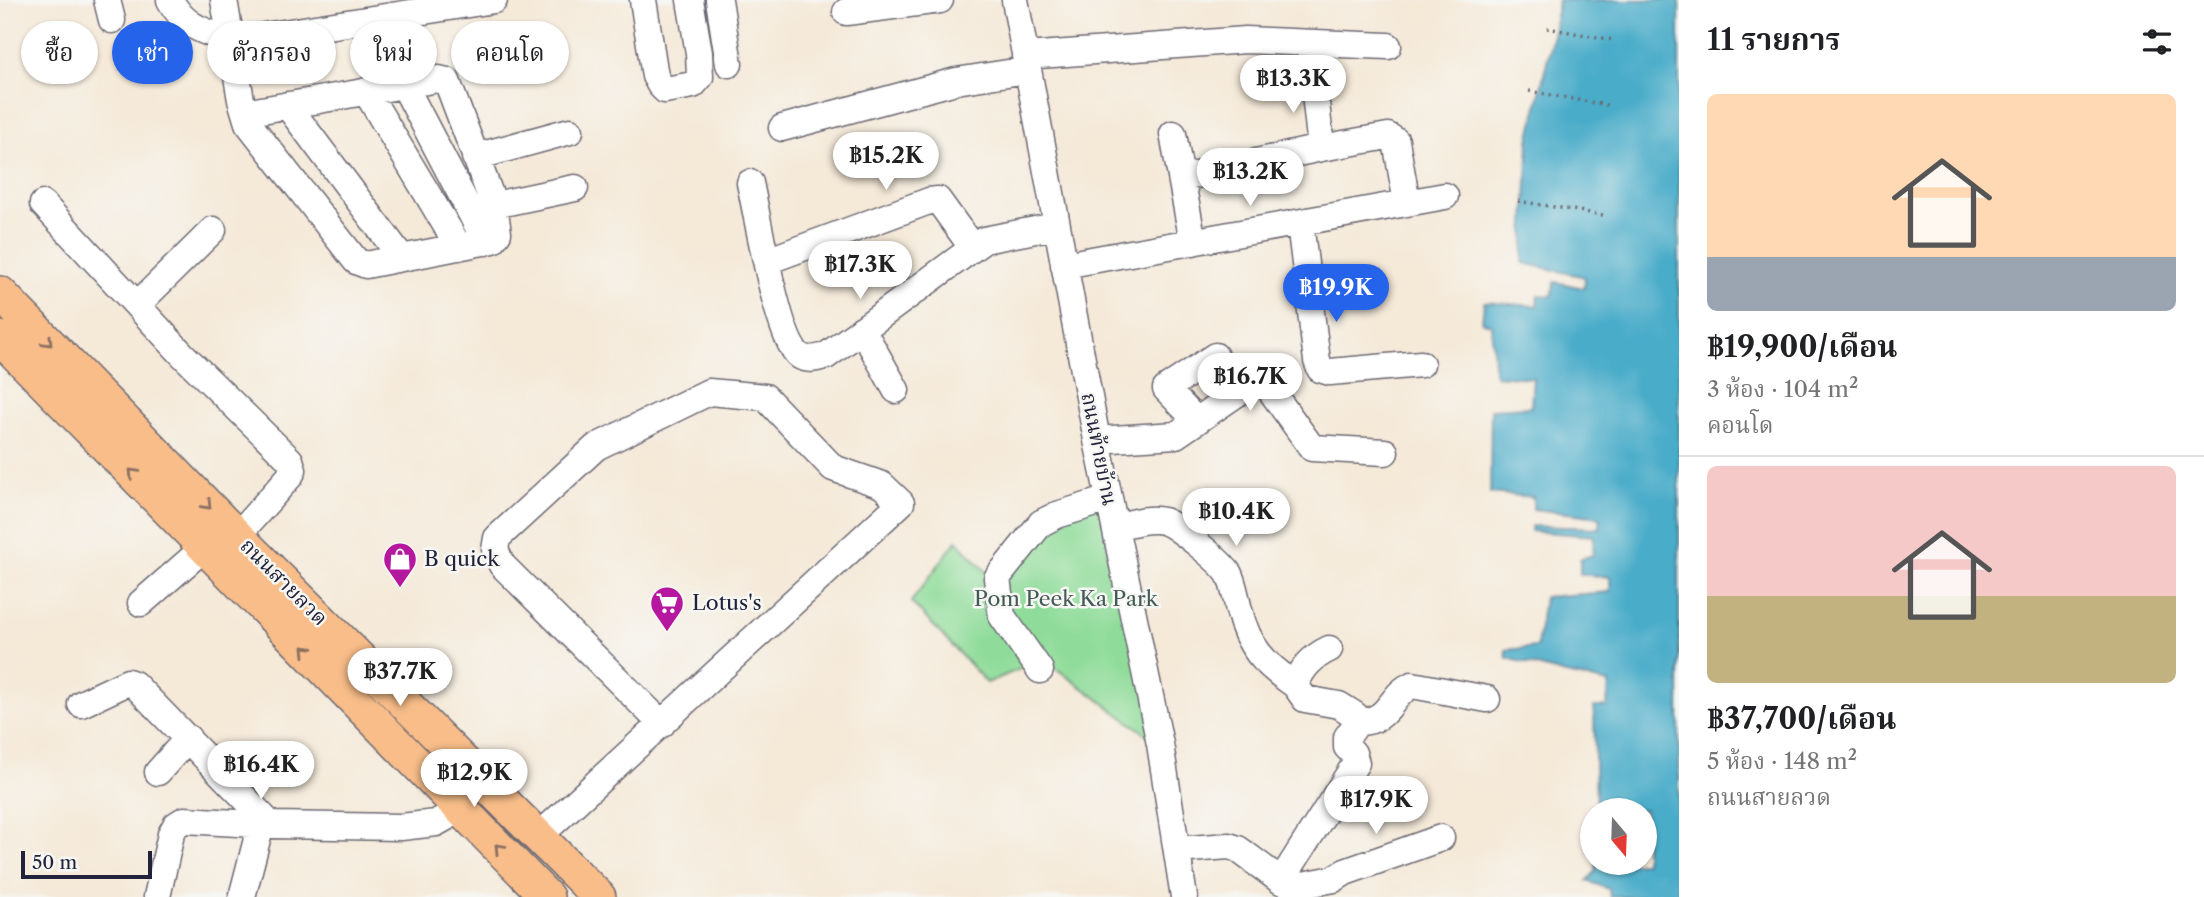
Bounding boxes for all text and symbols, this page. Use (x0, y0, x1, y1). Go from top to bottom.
chip: ซื้อ (21, 21, 98, 84)
chip: เช่า (112, 21, 193, 84)
chip: ตัวกรอง (207, 21, 336, 84)
chip: ใหม่ (350, 21, 437, 84)
chip: คอนโด (451, 21, 569, 84)
text: 11 รายการ (1707, 21, 1841, 58)
icon: filters (2138, 23, 2176, 61)
pin: ฿13.3K (1236, 55, 1350, 115)
text: ฿13.3K (1256, 64, 1330, 92)
pin: ฿15.2K (829, 132, 943, 192)
icon: home (1879, 140, 2005, 266)
text: ฿15.2K (849, 141, 923, 169)
pin: ฿13.2K (1193, 148, 1307, 208)
text: ฿13.2K (1213, 157, 1287, 185)
pin: ฿17.3K (803, 242, 917, 301)
text: ฿17.3K (824, 250, 896, 278)
pin: ฿19.9K (1279, 264, 1393, 324)
text: ฿19.9K (1299, 273, 1373, 301)
text: ฿19,900/เดือน (1707, 328, 1898, 365)
one-way arrow (39, 334, 52, 347)
pin: ฿16.7K (1193, 354, 1307, 413)
text: ฿16.7K (1213, 362, 1287, 390)
text: 3 ห้อง · 104 m² (1707, 375, 1858, 403)
street label: ถนนท้ายบ้าน (1076, 390, 1123, 508)
text: คอนโด (1707, 411, 1774, 439)
one-way arrow (129, 469, 141, 481)
pin: ฿10.4K (1179, 489, 1293, 548)
one-way arrow (198, 497, 211, 510)
text: ฿10.4K (1198, 497, 1274, 525)
icon: home (1879, 512, 2005, 638)
street label: ถนนสายลวด (236, 533, 333, 630)
shop icon: B quick (381, 540, 419, 589)
place label: B quick (424, 546, 500, 571)
supermarket icon: Lotus's (648, 584, 686, 633)
park label: Pom Peek Ka Park (974, 586, 1159, 611)
place label: Lotus's (692, 590, 762, 615)
one-way arrow (302, 646, 314, 658)
pin: ฿37.7K (343, 648, 457, 708)
text: ฿37.7K (363, 657, 437, 685)
text: ฿37,700/เดือน (1707, 700, 1896, 737)
pin: ฿16.4K (204, 742, 318, 801)
text: 5 ห้อง · 148 m² (1707, 747, 1857, 775)
text: ฿16.4K (223, 750, 299, 778)
pin: ฿12.9K (417, 750, 531, 809)
text: ฿12.9K (437, 758, 511, 786)
pin: ฿17.9K (1319, 776, 1433, 836)
text: ถนนสายลวด (1707, 783, 1831, 811)
text: ฿17.9K (1340, 785, 1412, 813)
north arrow (1580, 798, 1657, 875)
map controls (1580, 798, 1657, 875)
one-way arrow (494, 843, 507, 856)
scale bar (21, 848, 152, 880)
text: 50 m (32, 851, 77, 874)

